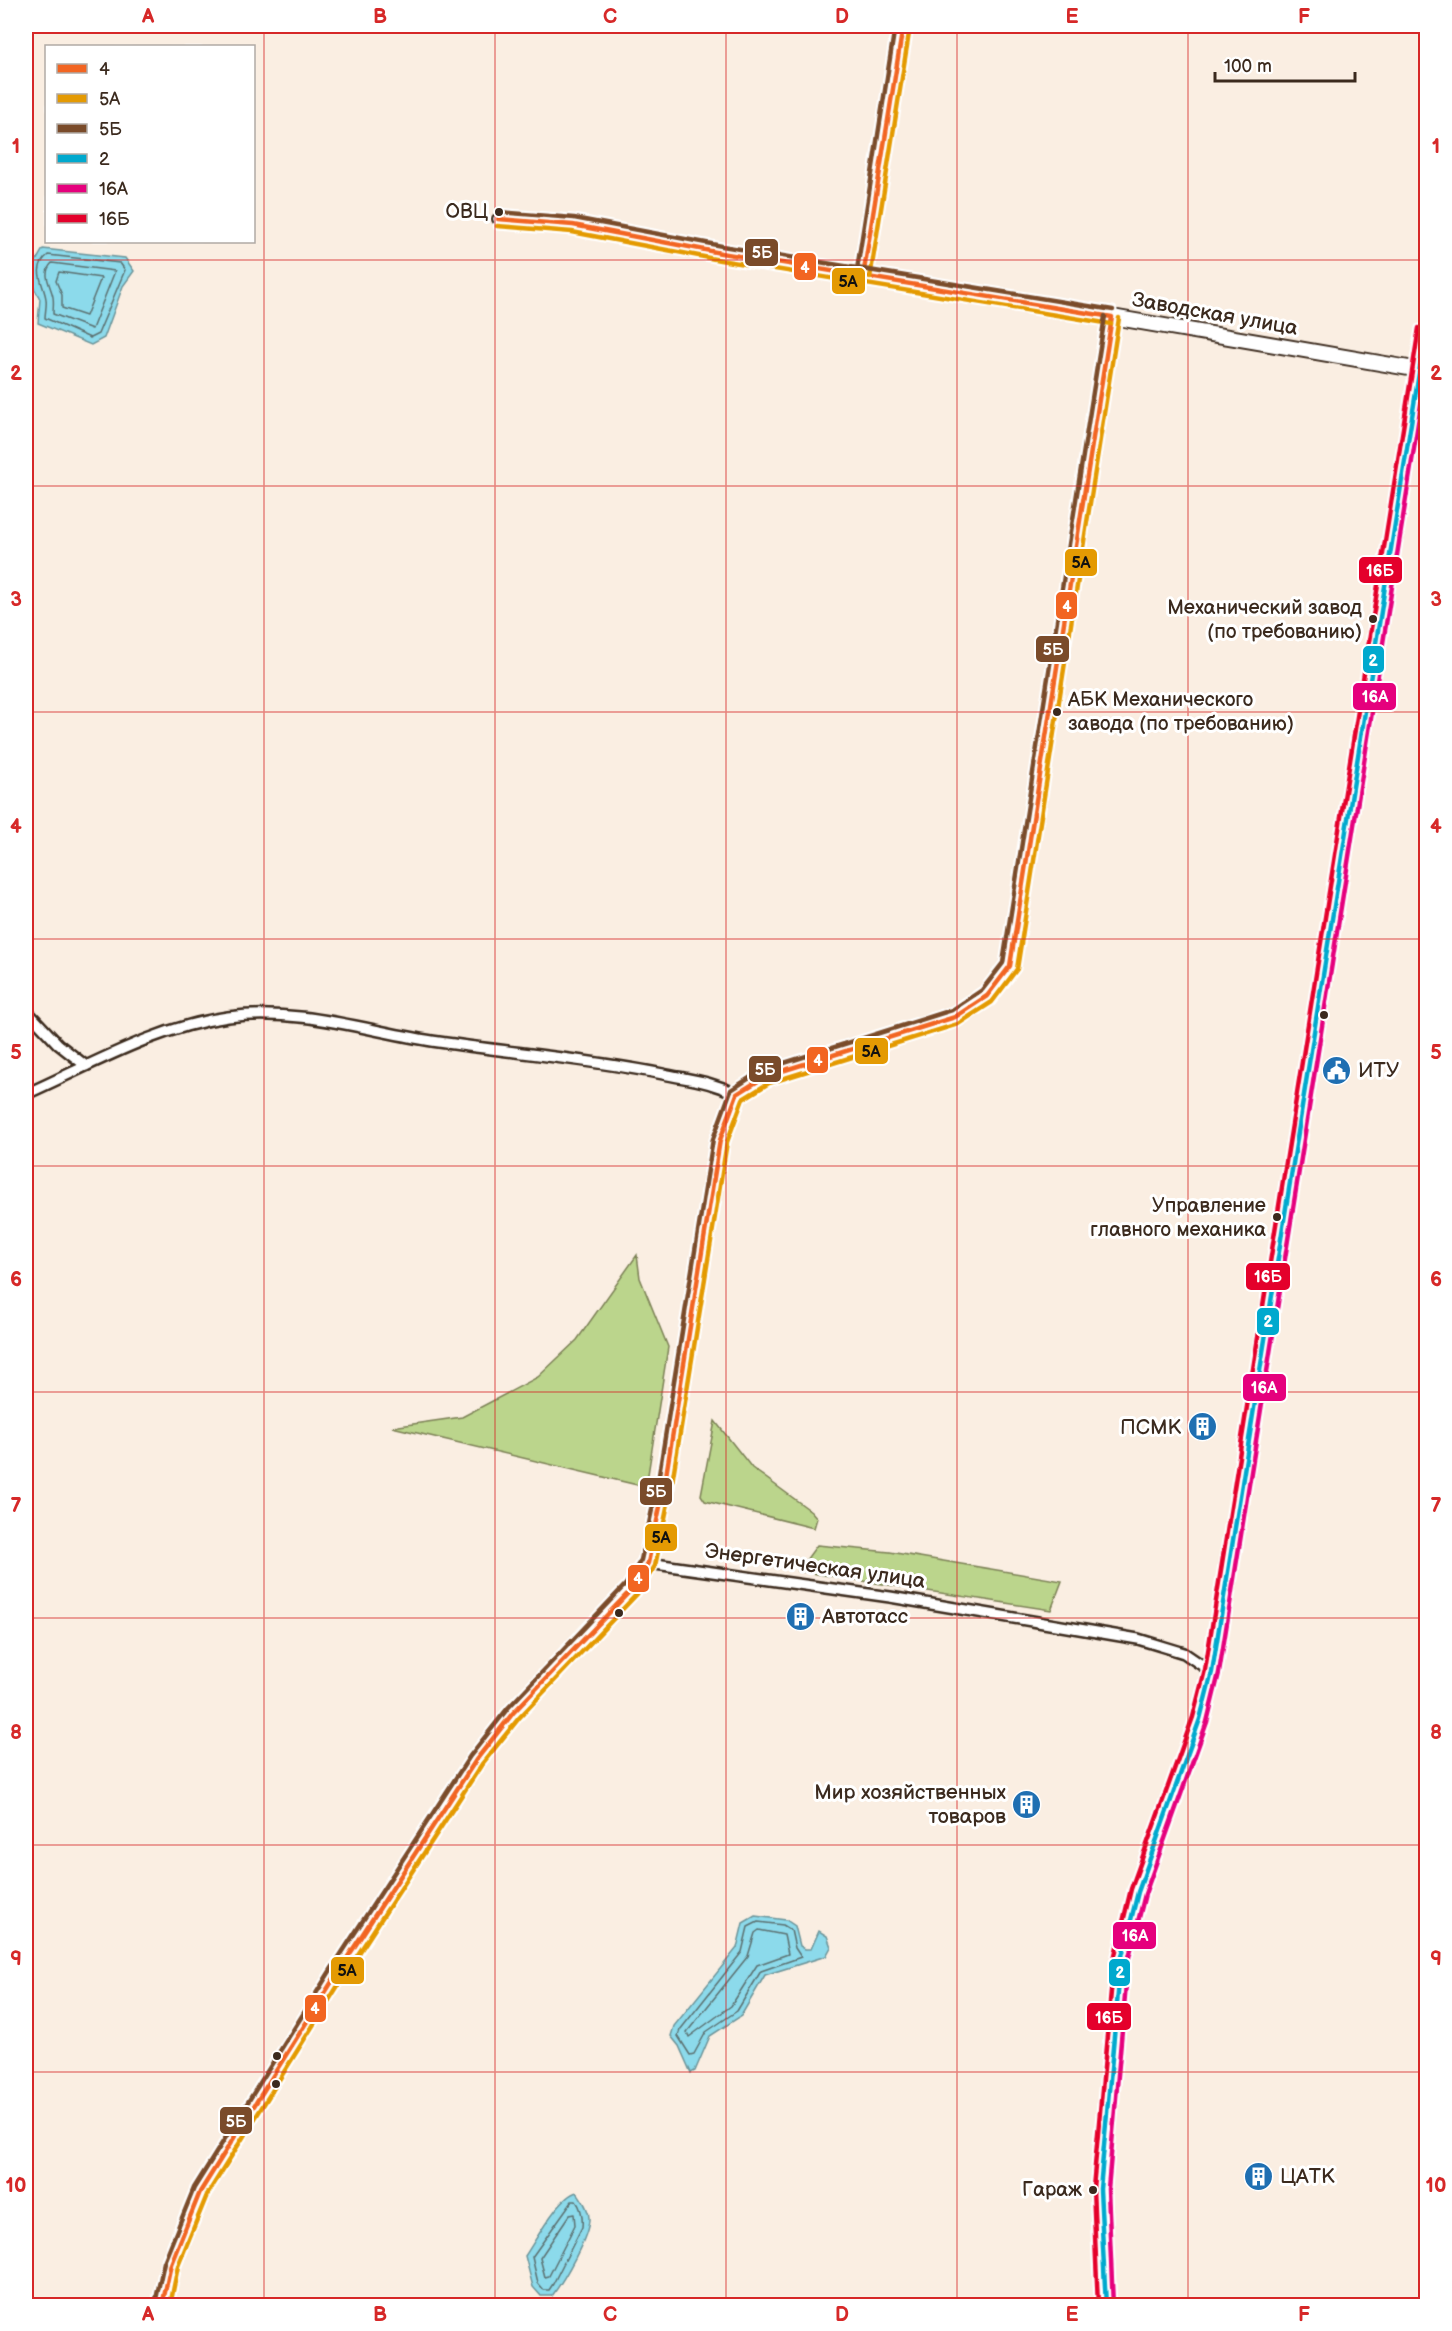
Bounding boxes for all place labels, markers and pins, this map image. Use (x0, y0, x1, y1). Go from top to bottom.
place label: ОВЦ (446, 200, 489, 224)
marker: ОВЦ (493, 206, 505, 218)
place label: Механический завод (по требованию) (1167, 596, 1362, 644)
marker: Механический завод (по требованию) (1367, 613, 1379, 625)
place label: АБК Механического завода (по требованию) (1067, 688, 1294, 736)
marker: АБК Механического завода (по требованию) (1051, 706, 1063, 718)
unlabelled marker (1318, 1009, 1330, 1021)
public building icon: ИТУ (1321, 1054, 1353, 1086)
place label: ИТУ (1358, 1058, 1400, 1083)
place label: Управление главного механика (1090, 1194, 1266, 1242)
marker: Управление главного механика (1271, 1211, 1283, 1223)
building icon: ПСМК (1186, 1411, 1218, 1443)
place label: ПСМК (1120, 1415, 1181, 1440)
building icon: Автотасс (785, 1600, 817, 1632)
place label: Автотасс (821, 1604, 908, 1629)
unlabelled marker (613, 1607, 625, 1619)
place label: Мир хозяйственных товаров (814, 1780, 1007, 1829)
building icon: Мир хозяйственных товаров (1011, 1788, 1043, 1820)
unlabelled marker (271, 2050, 283, 2062)
unlabelled marker (270, 2078, 282, 2090)
building icon: ЦАТК (1243, 2160, 1275, 2192)
place label: ЦАТК (1280, 2164, 1335, 2189)
place label: Гараж (1022, 2178, 1082, 2202)
marker: Гараж (1087, 2184, 1099, 2196)

